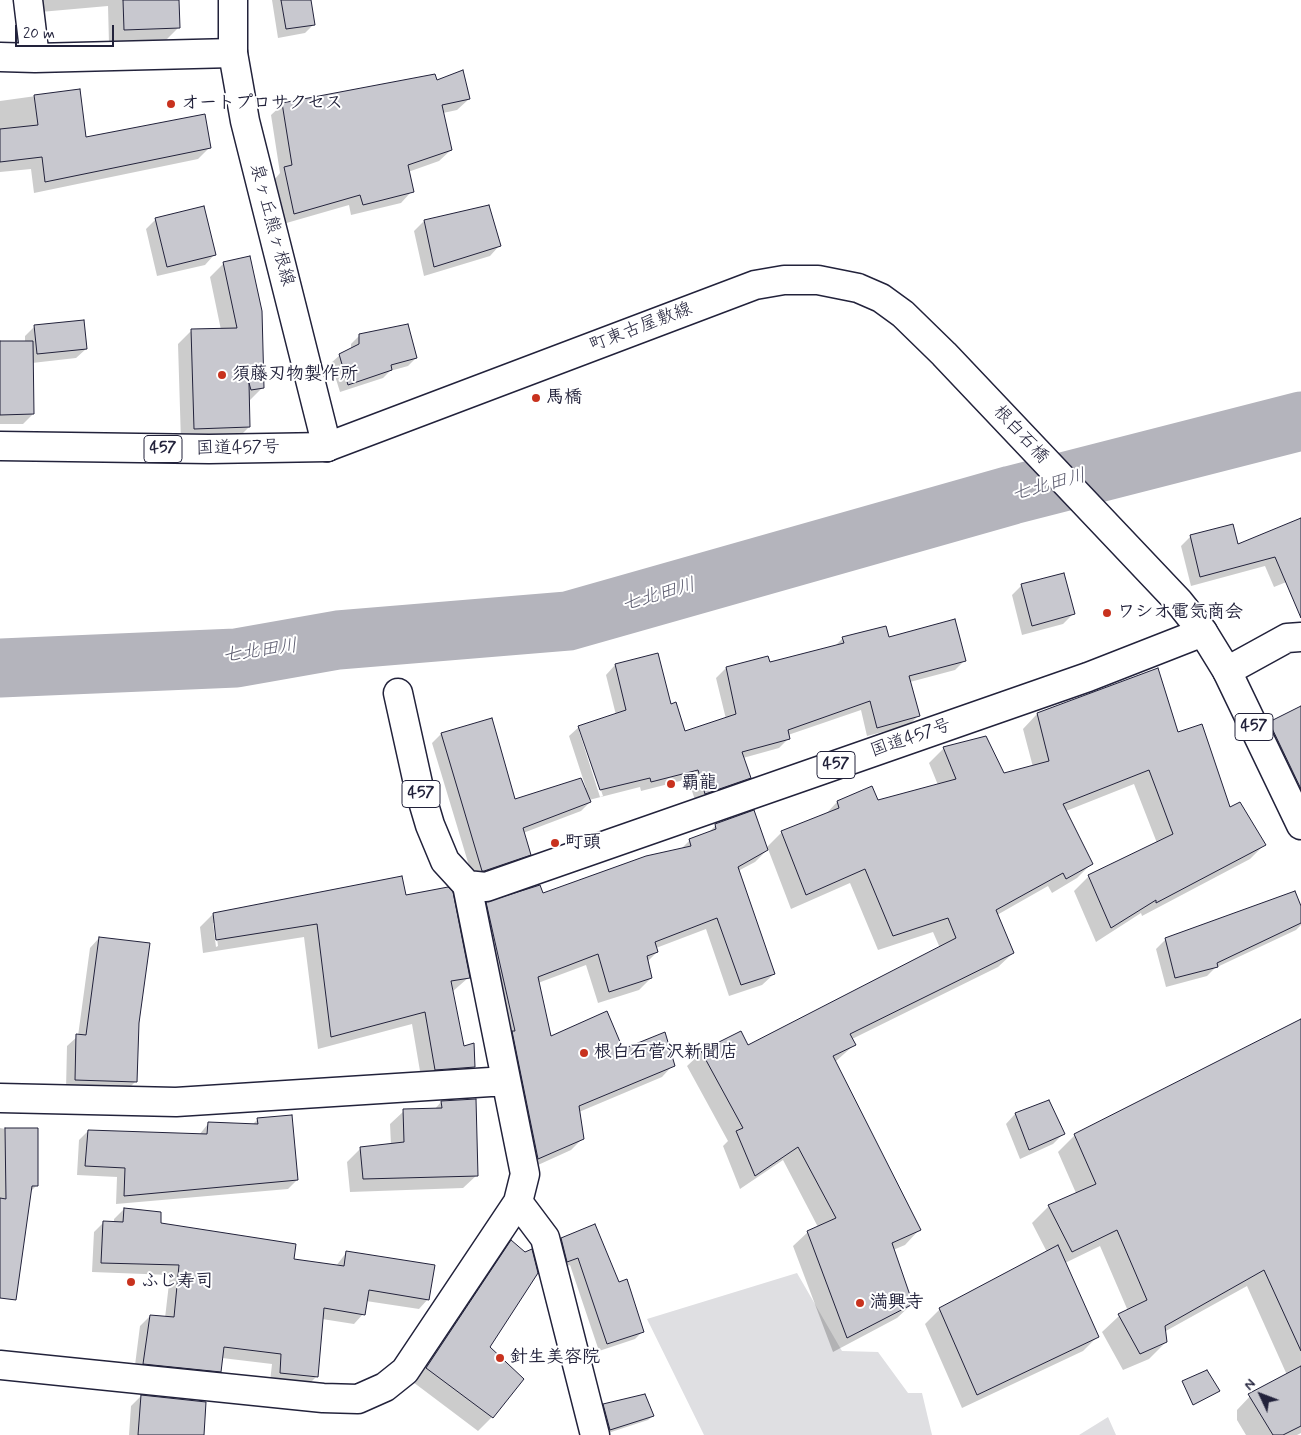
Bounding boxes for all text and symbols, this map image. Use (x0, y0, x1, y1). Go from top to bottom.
scale bar (18, 15, 116, 47)
text: 20 m (23, 24, 55, 44)
place label: オートプロサクセス (181, 93, 343, 115)
marker: オートプロサクセス (165, 98, 177, 110)
street label: 泉ヶ丘熊ヶ根線 (244, 161, 298, 289)
street label: 町東古屋敷線 (587, 299, 695, 357)
place label: 須藤刃物製作所 (232, 364, 358, 386)
marker: 須藤刃物製作所 (216, 369, 228, 381)
place label: 馬橋 (546, 387, 582, 409)
marker: 馬橋 (530, 392, 542, 404)
street label: 根白石橋 (988, 401, 1052, 469)
road number: 457 (144, 436, 182, 462)
street label: 国道457号 (196, 437, 280, 461)
water label: 七北田川 (1009, 465, 1089, 507)
water label: 七北田川 (619, 575, 699, 617)
place label: ワシオ電気商会 (1117, 602, 1243, 624)
marker: ワシオ電気商会 (1101, 607, 1113, 619)
water label: 七北田川 (221, 635, 299, 669)
road number: 457 (1235, 714, 1273, 740)
street label: 国道457号 (868, 715, 954, 763)
road number: 457 (817, 752, 855, 778)
place label: 覇龍 (681, 773, 717, 795)
marker: 覇龍 (665, 778, 677, 790)
road number: 457 (402, 781, 440, 808)
place label: 町頭 (565, 832, 601, 854)
marker: 町頭 (549, 837, 561, 849)
place label: 根白石菅沢新聞店 (594, 1042, 738, 1064)
marker: 根白石菅沢新聞店 (578, 1047, 590, 1059)
place label: ふじ寿司 (141, 1271, 213, 1293)
marker: ふじ寿司 (125, 1276, 137, 1288)
place label: 満興寺 (870, 1292, 924, 1314)
marker: 満興寺 (854, 1297, 866, 1309)
place label: 針生美容院 (510, 1347, 600, 1369)
marker: 針生美容院 (494, 1352, 506, 1364)
north arrow (1236, 1370, 1286, 1420)
text: N (1240, 1375, 1260, 1394)

